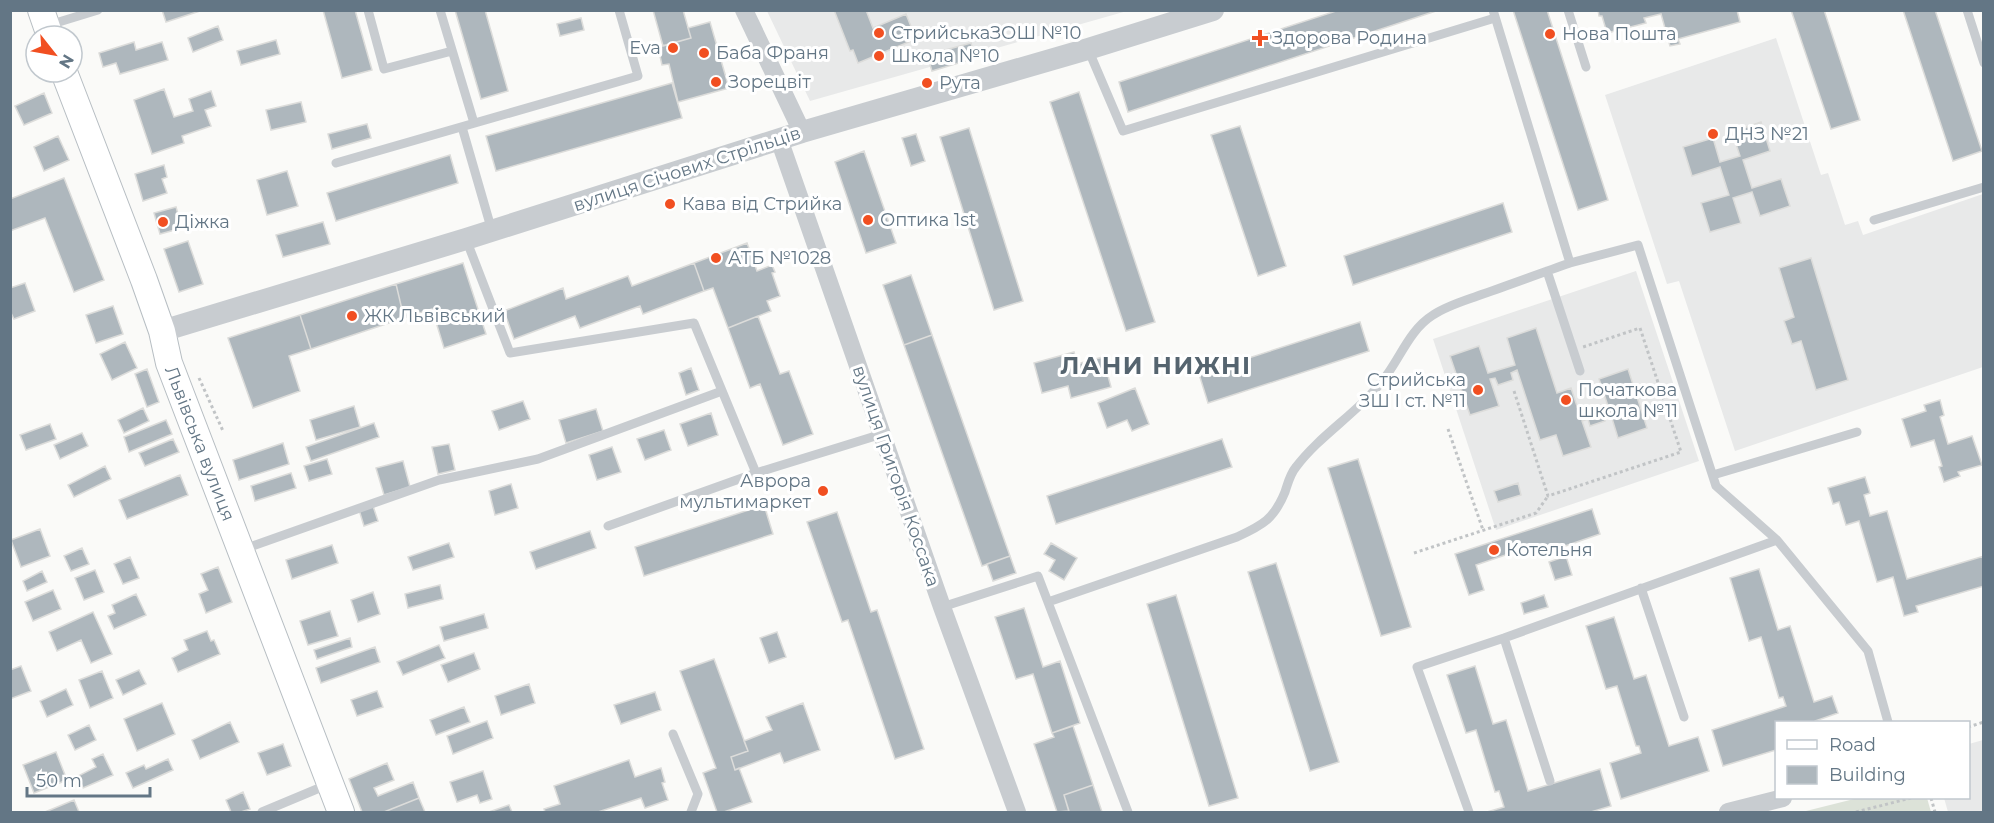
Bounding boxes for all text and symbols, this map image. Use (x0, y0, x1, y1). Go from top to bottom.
place label: СтрийськаЗОШ №10 (891, 22, 1081, 44)
place label: Нова Пошта (1562, 23, 1676, 45)
north arrow (24, 24, 84, 84)
marker: СтрийськаЗОШ №10 (872, 26, 886, 40)
place label: Здорова Родина (1272, 27, 1427, 49)
marker: Нова Пошта (1543, 27, 1557, 41)
marker: Здорова Родина (1253, 31, 1267, 45)
place label: Eva (629, 37, 661, 59)
marker: Eva (666, 41, 680, 55)
place label: Баба Франя (716, 42, 829, 64)
place label: Школа №10 (891, 45, 999, 67)
marker: Баба Франя (697, 46, 711, 60)
marker: Школа №10 (872, 49, 886, 63)
text: N (55, 51, 78, 72)
place label: Зорецвіт (728, 71, 811, 93)
place label: Рута (939, 72, 981, 94)
marker: Зорецвіт (709, 75, 723, 89)
marker: Рута (920, 76, 934, 90)
street label: вулиця Січових Стрільців (570, 122, 804, 216)
place label: ДНЗ №21 (1725, 123, 1809, 145)
marker: ДНЗ №21 (1706, 127, 1720, 141)
place label: Кава від Стрийка (682, 193, 842, 215)
marker: Кава від Стрийка (663, 197, 677, 211)
place label: Оптика 1st (880, 209, 976, 231)
place label: Діжка (175, 211, 230, 233)
marker: Оптика 1st (861, 213, 875, 227)
marker: Діжка (156, 215, 170, 229)
place label: АТБ №1028 (728, 247, 831, 269)
marker: АТБ №1028 (709, 251, 723, 265)
place label: ЖК Львівський (364, 305, 506, 327)
marker: ЖК Львівський (345, 309, 359, 323)
district label: ЛАНИ НИЖНІ (1060, 351, 1252, 380)
street label: вулиця Григорія Коссака (848, 362, 944, 590)
street label: Львівська вулиця (160, 363, 240, 524)
place label: Стрийська ЗШ I ст. №11 (1359, 369, 1466, 412)
place label: Початкова школа №11 (1578, 379, 1678, 422)
marker: Стрийська ЗШ I ст. №11 (1471, 383, 1485, 397)
marker: Початкова школа №11 (1559, 393, 1573, 407)
place label: Аврора мультимаркет (679, 470, 811, 513)
marker: Аврора мультимаркет (816, 484, 830, 498)
place label: Котельня (1506, 539, 1593, 561)
marker: Котельня (1487, 543, 1501, 557)
legend (1775, 721, 1970, 799)
text: Road (1829, 734, 1876, 756)
scale bar (27, 760, 150, 798)
text: Building (1829, 764, 1906, 786)
text: 50 m (36, 770, 82, 792)

